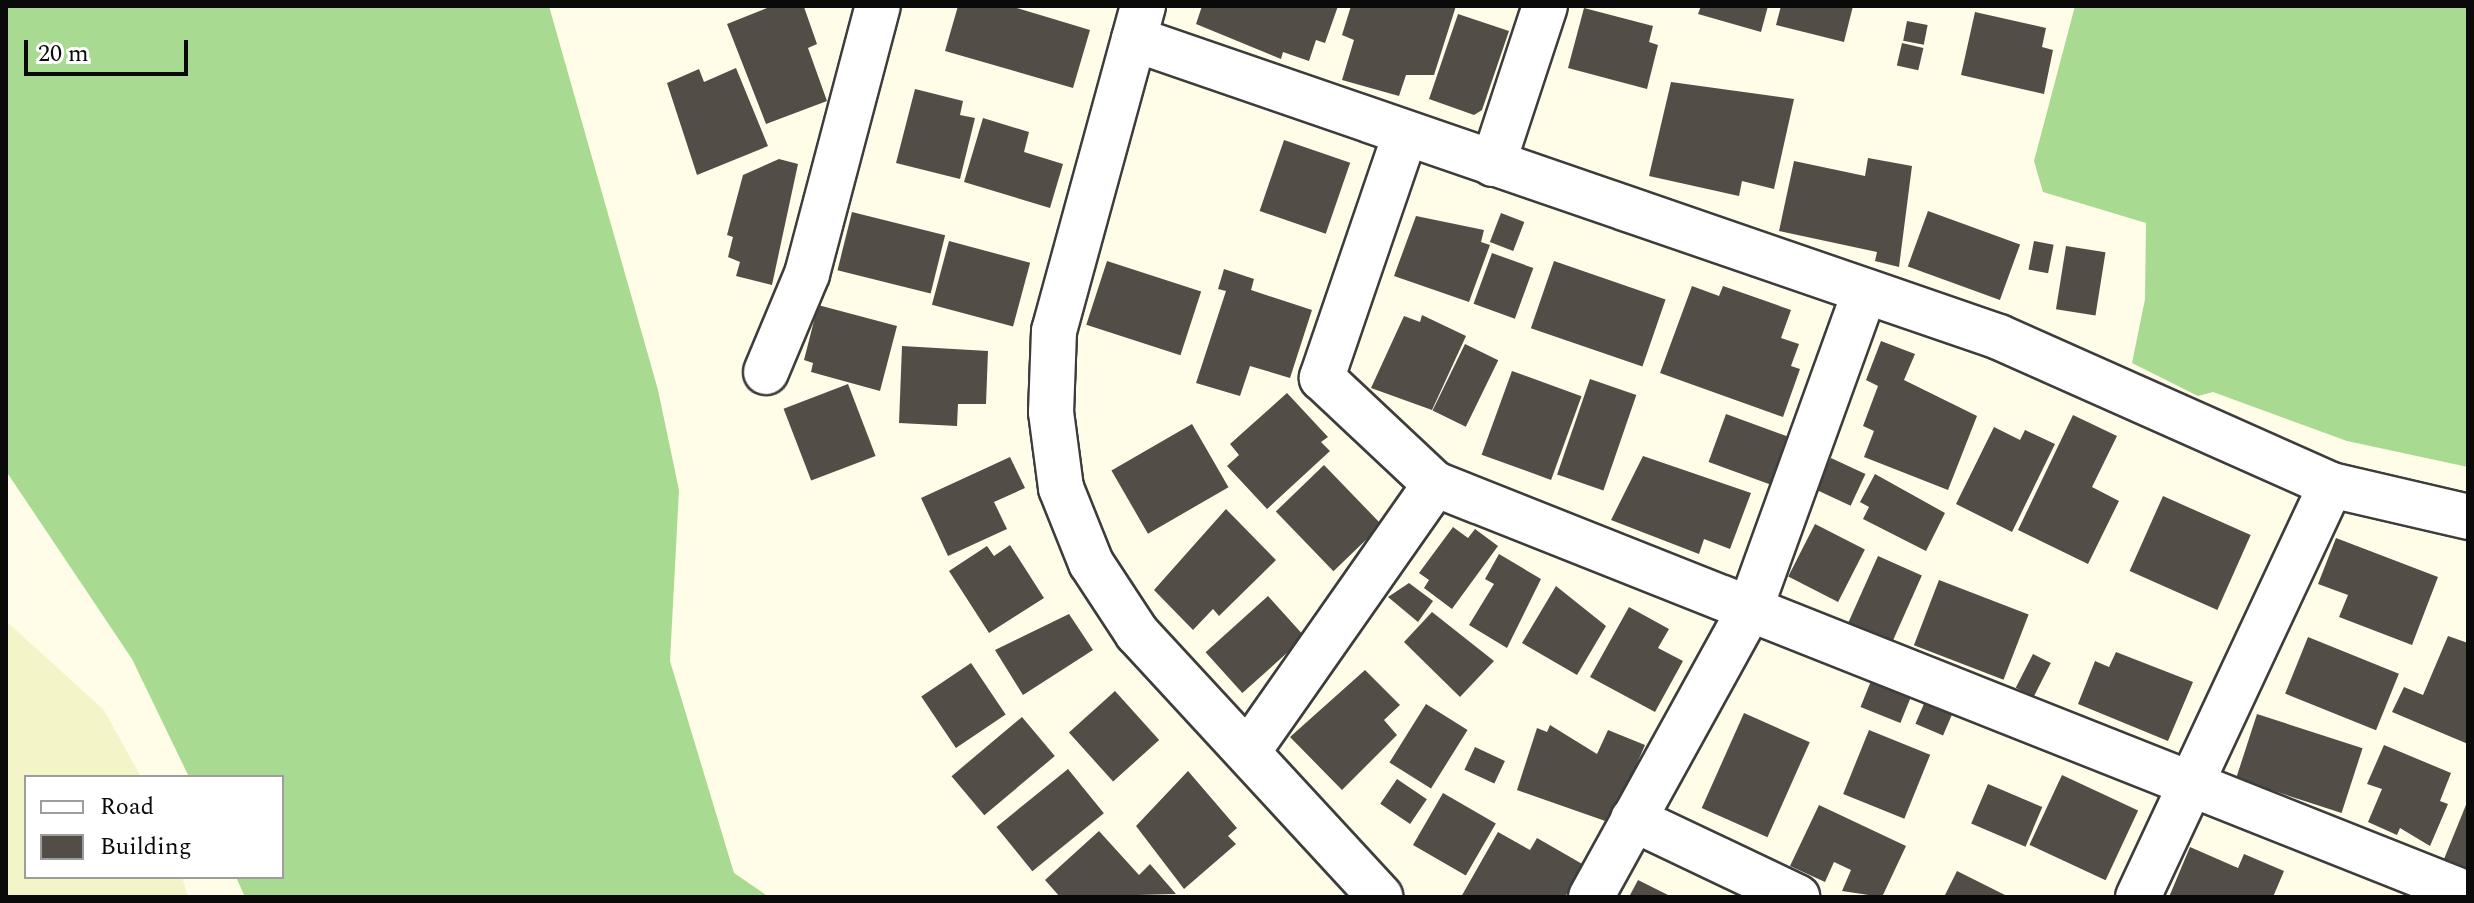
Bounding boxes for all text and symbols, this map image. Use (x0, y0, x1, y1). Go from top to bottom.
scale bar (28, 24, 192, 74)
text: 20 m (38, 36, 89, 72)
legend (24, 775, 284, 879)
text: Road (100, 789, 154, 825)
text: Building (100, 829, 192, 865)

